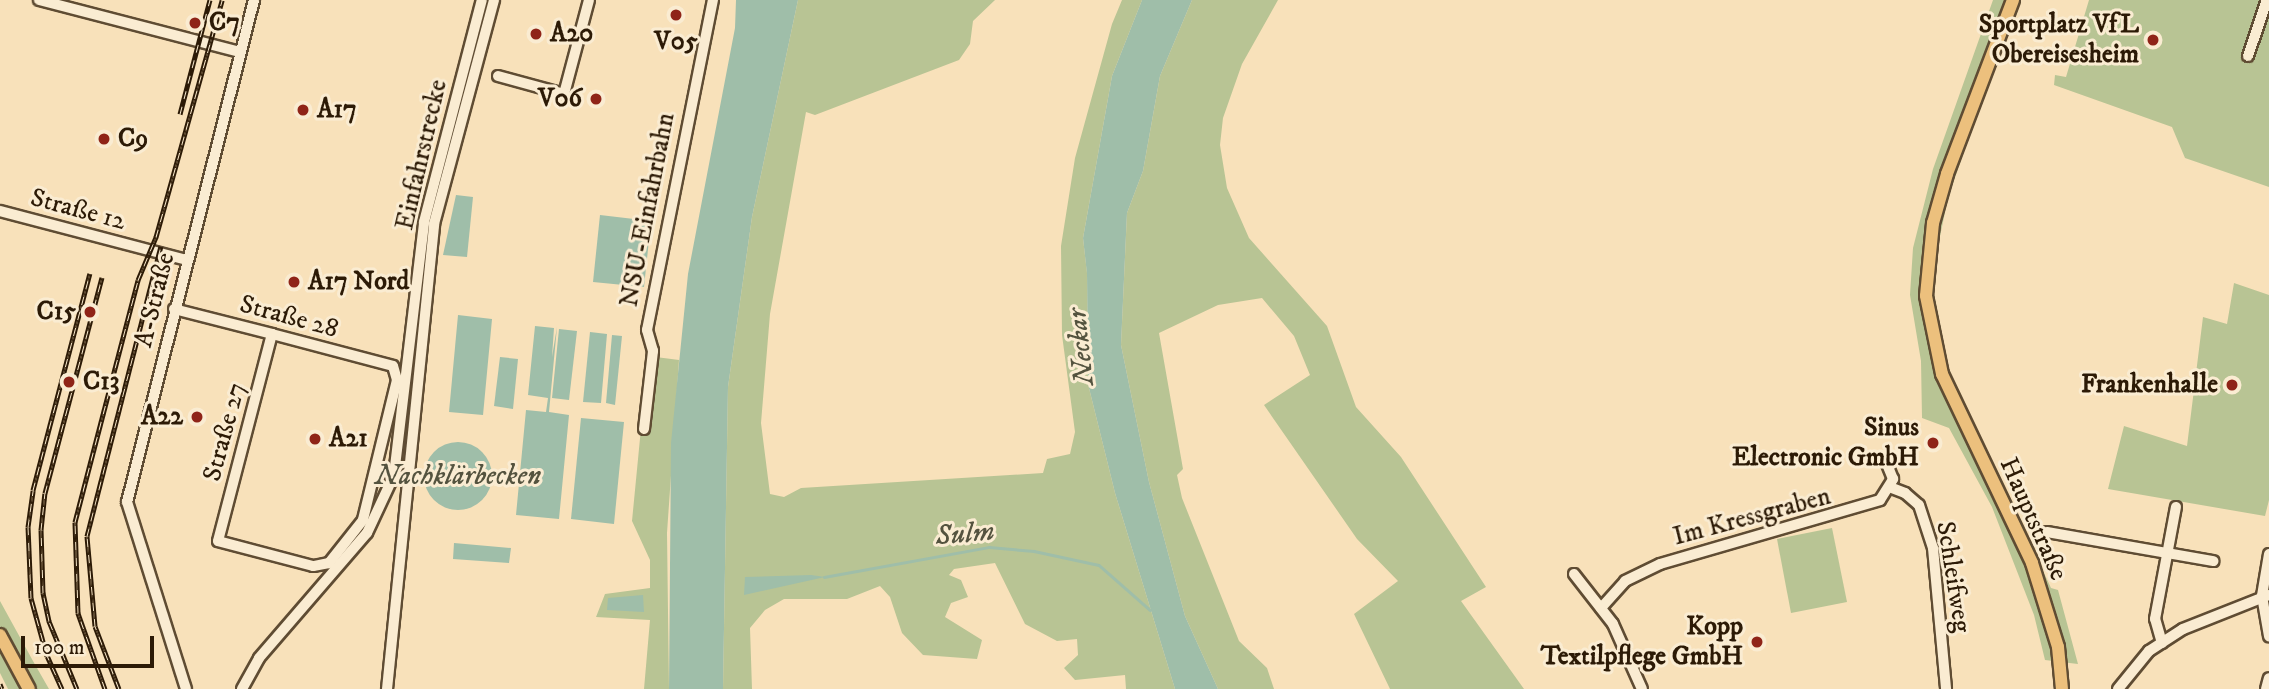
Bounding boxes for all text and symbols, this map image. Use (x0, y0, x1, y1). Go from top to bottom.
place label: C7 (209, 7, 240, 39)
marker: V05 (668, 7, 684, 23)
place label: Sportplatz VfL Obereisesheim (1979, 9, 2139, 70)
marker: C7 (187, 15, 203, 31)
place label: A20 (550, 18, 593, 50)
marker: A20 (528, 26, 544, 42)
place label: V05 (654, 26, 698, 58)
marker: Sportplatz VfL Obereisesheim (2145, 32, 2161, 48)
street label: Einfahrstrecke (390, 77, 454, 233)
place label: V06 (538, 83, 582, 115)
marker: V06 (588, 91, 604, 107)
place label: A17 (317, 94, 357, 126)
marker: A17 (295, 102, 311, 118)
street label: NSU-Einfahrbahn (614, 110, 682, 310)
place label: C9 (118, 123, 148, 155)
marker: C9 (96, 131, 112, 147)
street label: Straße 12 (27, 182, 129, 238)
street label: A-Straße (128, 250, 182, 350)
place label: A17 Nord (308, 266, 409, 298)
marker: A17 Nord (286, 274, 302, 290)
street label: Straße 28 (236, 289, 342, 345)
place label: C15 (36, 296, 76, 328)
marker: C15 (82, 304, 98, 320)
water label: Neckar (1060, 307, 1102, 387)
place label: C13 (83, 366, 120, 398)
place label: Frankenhalle (2081, 369, 2218, 401)
marker: C13 (61, 374, 77, 390)
marker: Frankenhalle (2224, 377, 2240, 393)
street label: Straße 27 (197, 379, 253, 485)
place label: A22 (141, 401, 183, 433)
marker: A22 (189, 409, 205, 425)
place label: Sinus Electronic GmbH (1732, 412, 1919, 474)
place label: A21 (329, 423, 368, 455)
marker: A21 (307, 431, 323, 447)
marker: Sinus Electronic GmbH (1925, 435, 1941, 451)
street label: Hauptstraße (1992, 453, 2074, 585)
water label: Nachklärbecken (375, 459, 541, 493)
street label: Im Kressgraben (1670, 481, 1834, 553)
water label: Sulm (934, 515, 996, 553)
street label: Schleifweg (1929, 519, 1977, 635)
place label: Kopp Textilpflege GmbH (1541, 611, 1743, 672)
scale bar (24, 622, 158, 666)
marker: Kopp Textilpflege GmbH (1749, 634, 1765, 650)
text: 100 m (34, 635, 85, 661)

